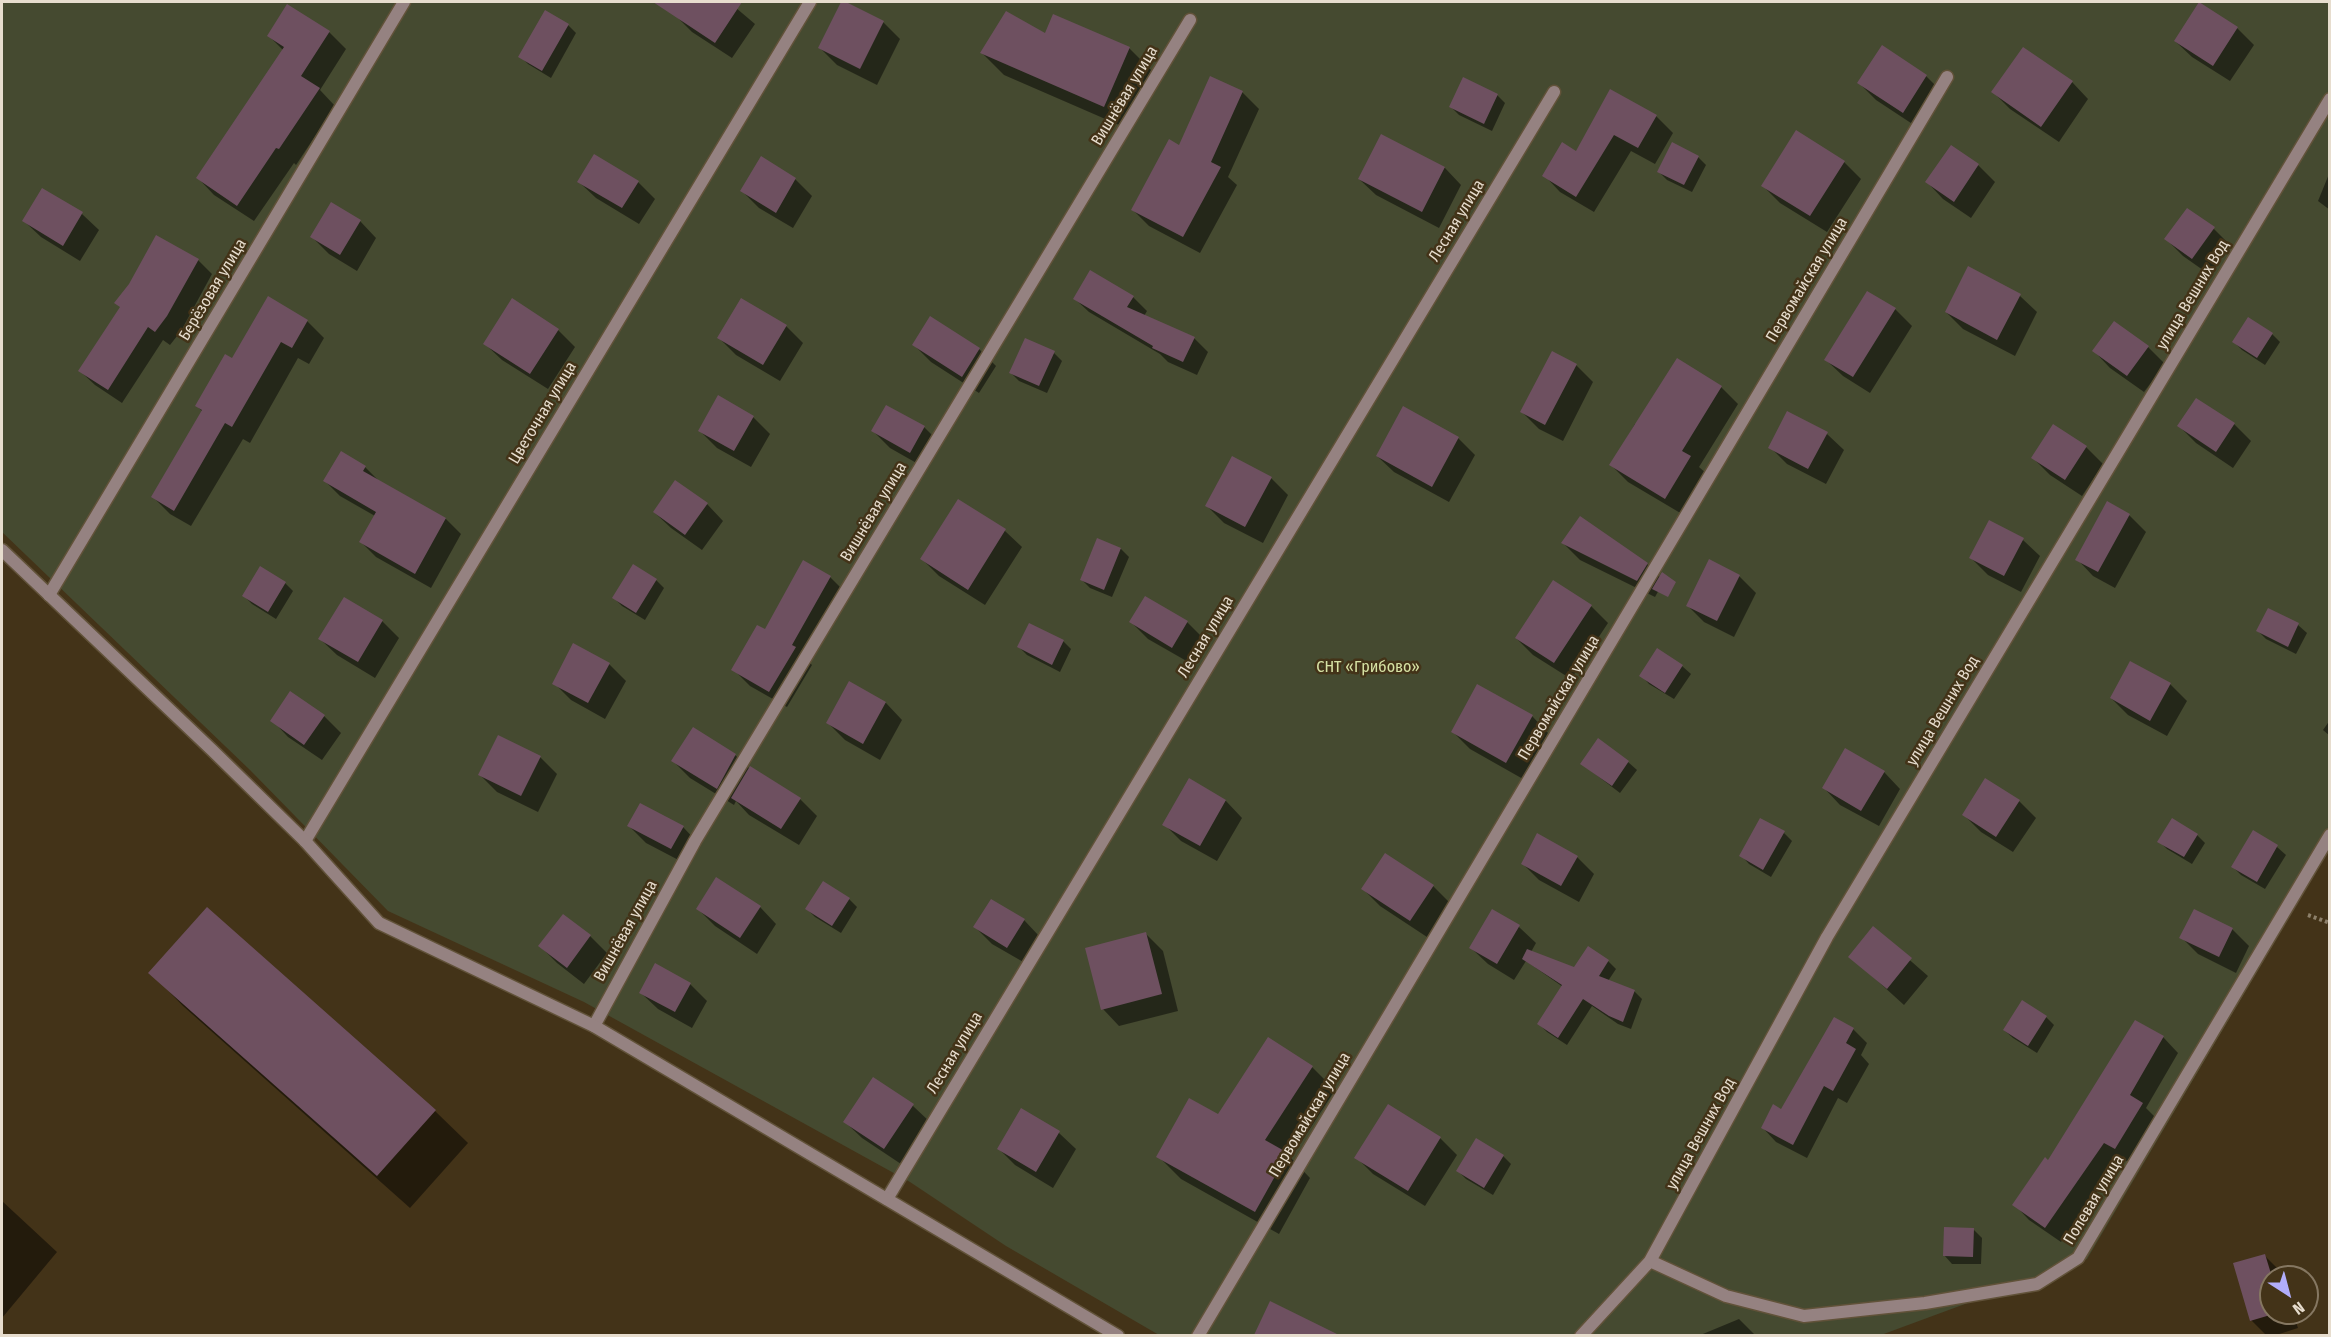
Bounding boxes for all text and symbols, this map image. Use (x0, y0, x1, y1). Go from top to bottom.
street label: Вишнёвая улица (1088, 43, 1162, 149)
street label: Лесная улица (1425, 176, 1489, 266)
street label: Первомайская улица (1762, 214, 1852, 346)
street label: Берёзовая улица (175, 236, 251, 344)
street label: улица Вешних Вод (2153, 237, 2233, 353)
street label: Цветочная улица (505, 358, 581, 468)
street label: Вишнёвая улица (837, 459, 911, 565)
street label: Лесная улица (1174, 592, 1238, 682)
street label: Первомайская улица (1514, 632, 1604, 764)
street label: улица Вешних Вод (1903, 653, 1983, 769)
park label: СНТ «Грибово» (1316, 658, 1420, 678)
street label: Вишнёвая улица (590, 877, 662, 985)
street label: Лесная улица (923, 1008, 987, 1098)
street label: Первомайская улица (1265, 1049, 1355, 1181)
street label: улица Вешних Вод (1662, 1075, 1740, 1193)
street label: Полевая улица (2060, 1152, 2128, 1248)
north arrow (2259, 1265, 2319, 1325)
text: N (2289, 1298, 2308, 1319)

